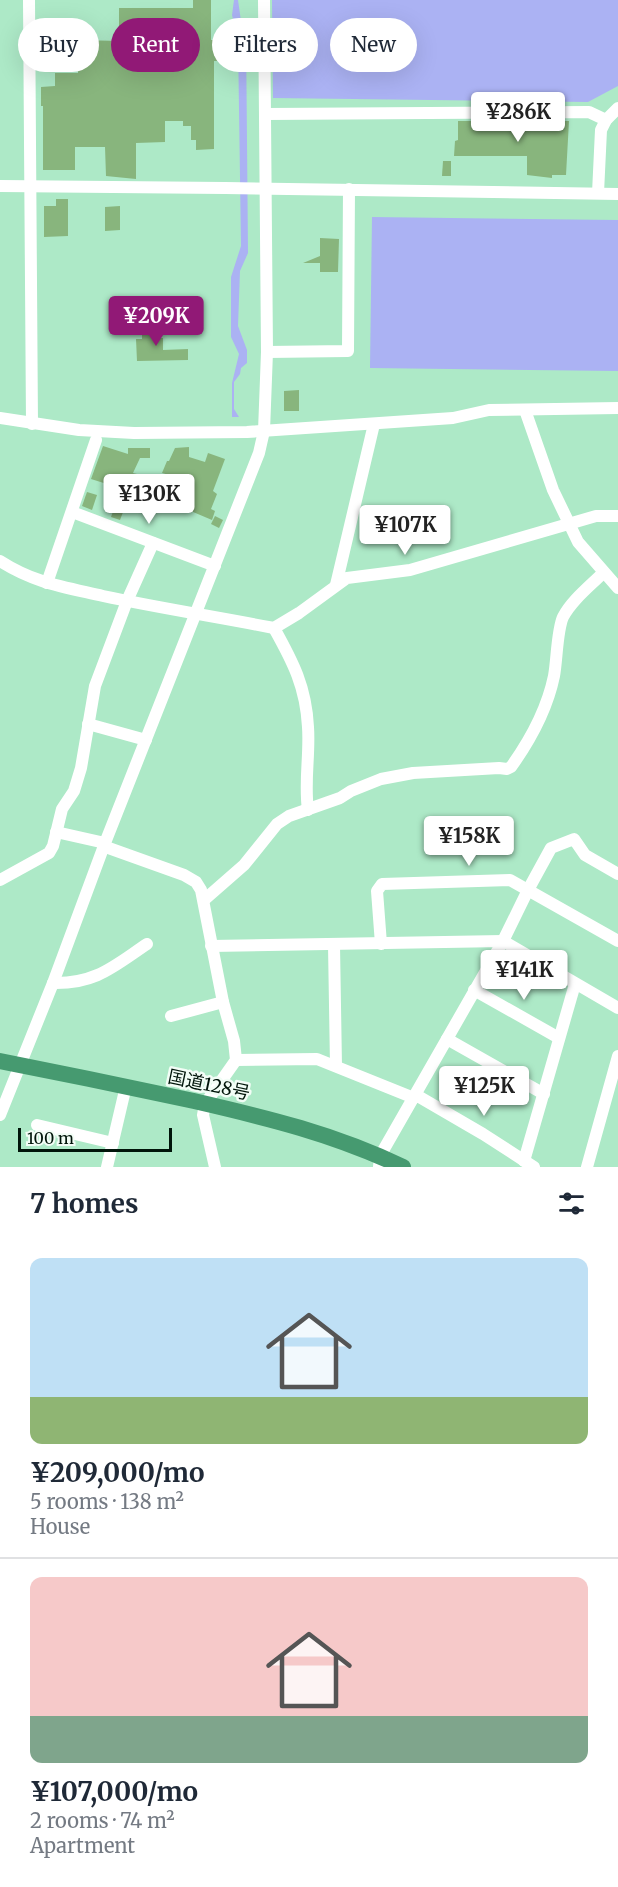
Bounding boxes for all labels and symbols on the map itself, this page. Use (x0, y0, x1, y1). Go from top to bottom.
pin: ¥286K (476, 92, 560, 143)
pin: ¥209K (114, 296, 198, 347)
pin: ¥130K (107, 474, 191, 525)
pin: ¥107K (363, 505, 447, 556)
pin: ¥158K (427, 816, 511, 867)
pin: ¥141K (482, 950, 566, 1001)
street label: 国道128号 (166, 1065, 252, 1104)
pin: ¥125K (442, 1066, 526, 1117)
scale bar (18, 1125, 172, 1152)

